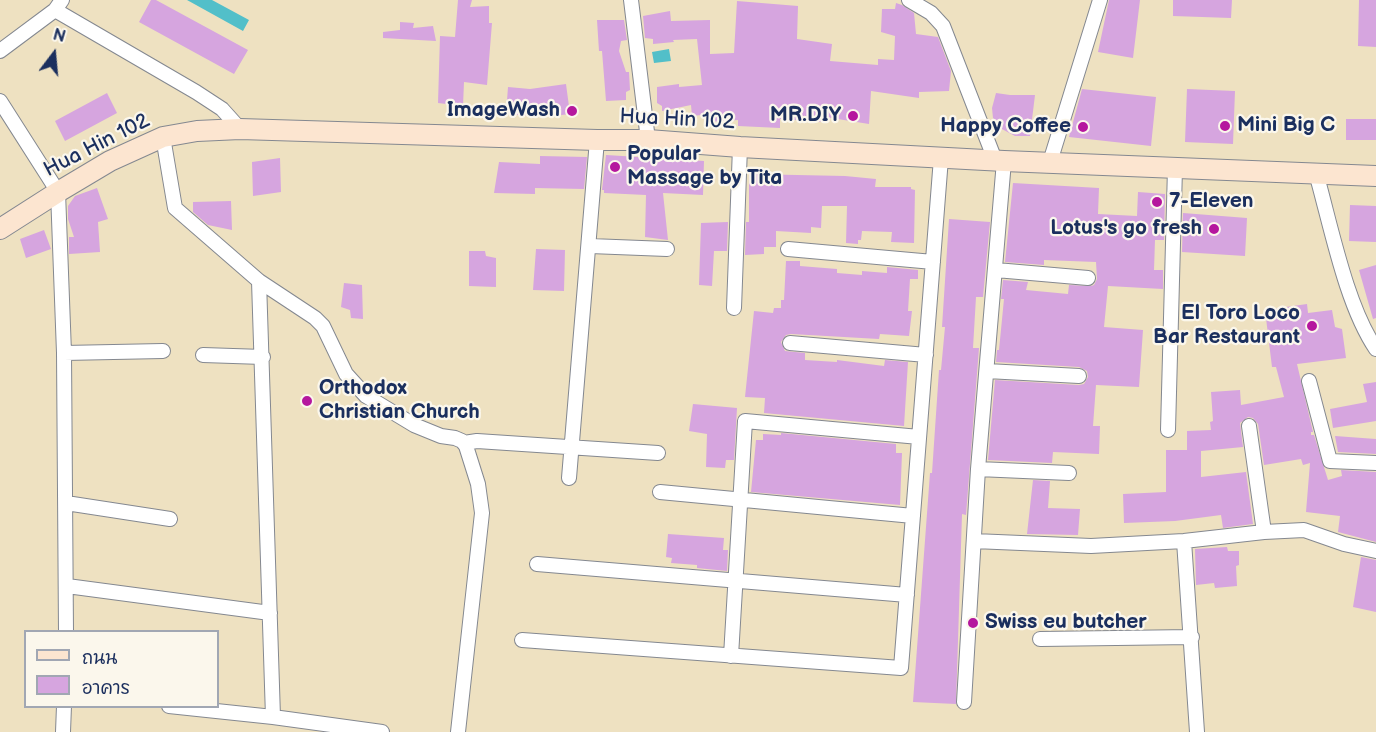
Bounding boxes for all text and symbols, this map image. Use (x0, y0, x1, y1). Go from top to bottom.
north arrow (24, 24, 84, 84)
text: N (51, 25, 68, 47)
place label: ImageWash (447, 98, 560, 124)
place label: MR.DIY (770, 103, 841, 129)
marker: ImageWash (565, 104, 579, 118)
street label: Hua Hin 102 (619, 104, 735, 136)
street label: Hua Hin 102 (40, 109, 154, 183)
marker: MR.DIY (846, 109, 860, 123)
place label: Mini Big C (1237, 113, 1335, 139)
place label: Happy Coffee (940, 114, 1071, 140)
marker: Mini Big C (1218, 119, 1232, 133)
marker: Happy Coffee (1076, 120, 1090, 134)
place label: Popular Massage by Tita (627, 142, 782, 192)
marker: Popular Massage by Tita (608, 160, 622, 174)
place label: 7-Eleven (1169, 189, 1254, 215)
marker: 7-Eleven (1150, 195, 1164, 209)
place label: Lotus's go fresh (1050, 216, 1202, 242)
marker: Lotus's go fresh (1207, 222, 1221, 236)
place label: El Toro Loco Bar Restaurant (1153, 301, 1300, 351)
marker: El Toro Loco Bar Restaurant (1305, 319, 1319, 333)
place label: Orthodox Christian Church (319, 376, 480, 426)
marker: Orthodox Christian Church (300, 394, 314, 408)
place label: Swiss eu butcher (985, 610, 1147, 636)
marker: Swiss eu butcher (966, 616, 980, 630)
legend (24, 630, 219, 708)
text: ถนน (82, 648, 117, 669)
text: อาคาร (82, 678, 130, 699)

